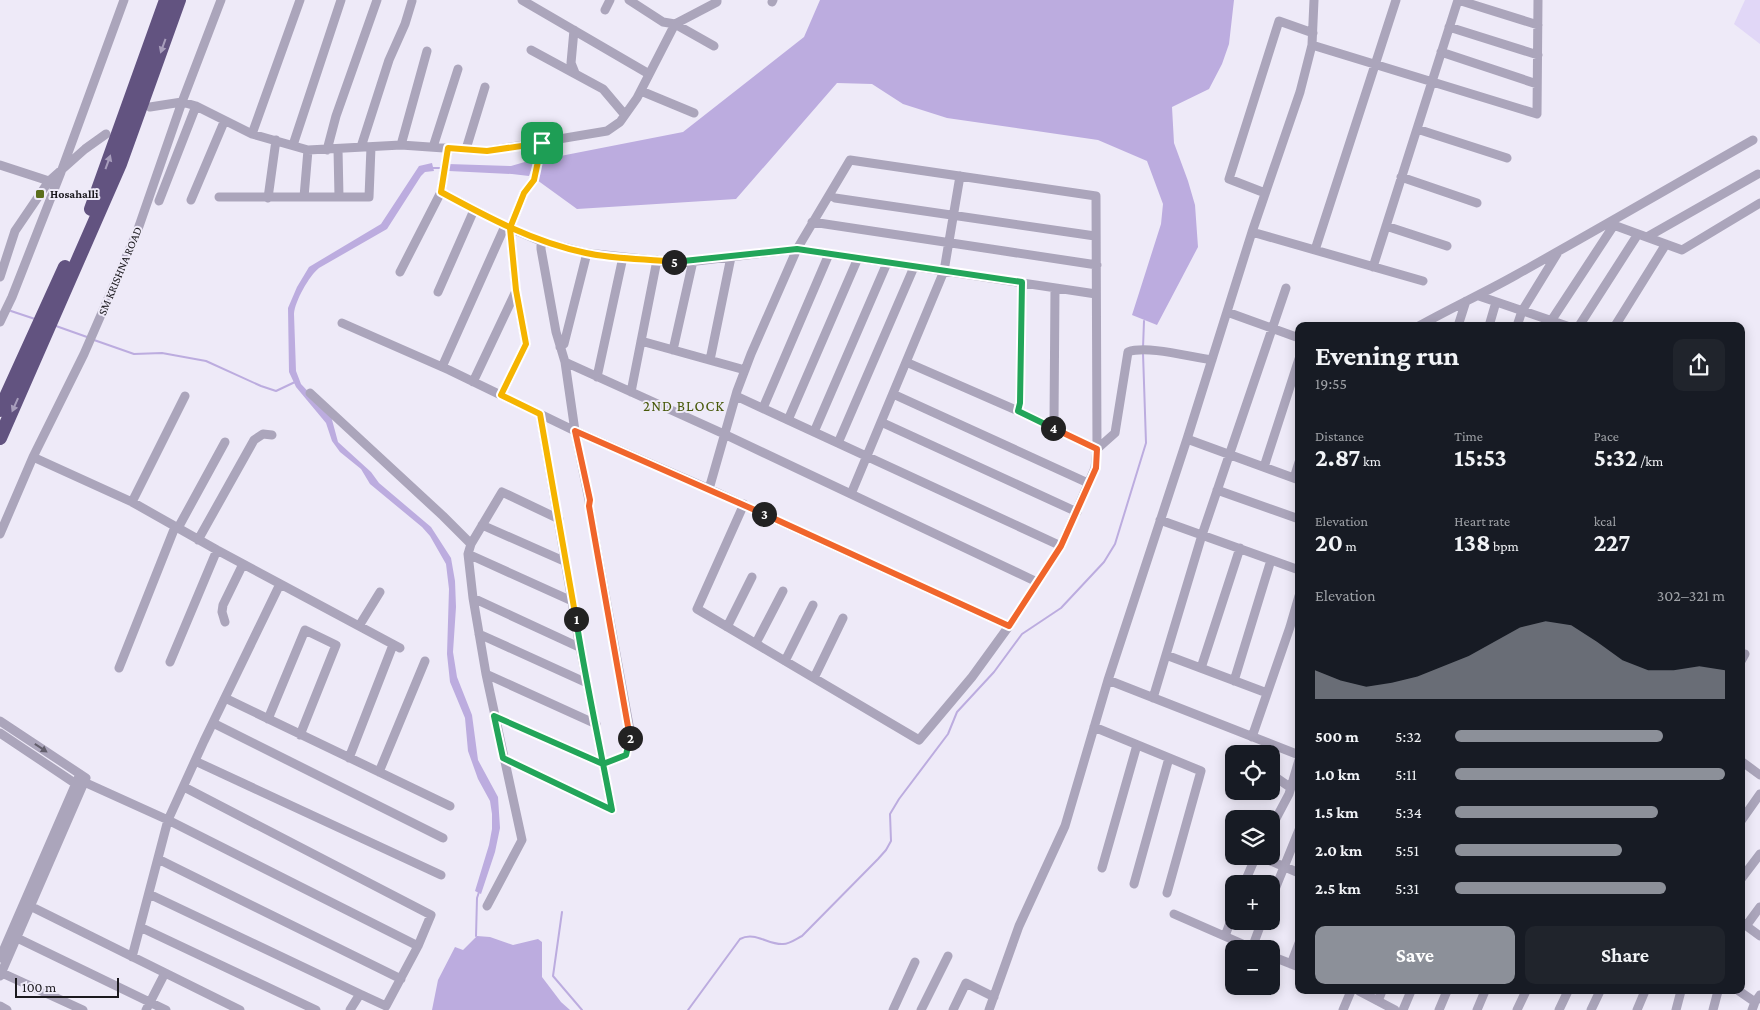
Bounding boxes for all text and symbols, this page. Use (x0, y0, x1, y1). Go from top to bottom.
one-way arrow (159, 39, 167, 54)
pin (521, 122, 563, 164)
icon: arrive (528, 129, 556, 157)
one-way arrow (105, 154, 112, 169)
place label: Hosahalli (50, 187, 99, 201)
marker: Hosahalli (34, 188, 46, 200)
street label: SM KRISHNA ROAD (95, 225, 145, 317)
pin: 5 (662, 250, 686, 274)
text: 5 (671, 254, 678, 270)
button: share (1673, 339, 1725, 391)
text: Evening run (1315, 340, 1459, 371)
text: 19:55 (1315, 375, 1347, 392)
one-way arrow (10, 398, 18, 412)
district label: 2ND BLOCK (643, 398, 725, 414)
pin: 4 (1040, 416, 1066, 440)
text: 4 (1050, 420, 1057, 436)
text: Distance (1315, 428, 1364, 444)
text: Time (1454, 428, 1483, 444)
text: Pace (1594, 428, 1619, 444)
text: 2.87 (1315, 444, 1360, 471)
text: 15:53 (1454, 444, 1507, 471)
text: 5:32 (1594, 444, 1638, 471)
text: km (1360, 453, 1381, 469)
text: /km (1638, 453, 1663, 469)
pin: 3 (752, 502, 776, 526)
text: 3 (761, 506, 768, 522)
text: Elevation (1315, 513, 1368, 529)
text: Heart rate (1454, 513, 1510, 529)
text: kcal (1594, 513, 1616, 529)
text: 20 (1315, 529, 1343, 556)
text: 138 (1454, 529, 1490, 556)
text: 227 (1594, 529, 1630, 556)
text: m (1343, 538, 1357, 554)
text: bpm (1490, 538, 1519, 554)
text: Elevation (1315, 587, 1376, 604)
text: 302–321 m (1657, 587, 1725, 604)
pin: 1 (564, 606, 588, 632)
text: 1 (574, 611, 579, 627)
pin: 2 (618, 726, 642, 750)
text: 500 m (1315, 728, 1359, 745)
text: 5:32 (1395, 728, 1421, 745)
text: 2 (627, 730, 634, 746)
one-way arrow (34, 743, 47, 753)
map controls (1225, 745, 1280, 995)
button: locate (1225, 745, 1280, 800)
text: 1.0 km (1315, 766, 1360, 783)
text: 5:11 (1395, 766, 1417, 783)
text: 1.5 km (1315, 804, 1359, 821)
text: 5:34 (1395, 804, 1422, 821)
button: layers (1225, 810, 1280, 865)
text: 2.0 km (1315, 842, 1362, 859)
text: 5:51 (1395, 842, 1419, 859)
button: + (1225, 875, 1280, 930)
text: 2.5 km (1315, 880, 1361, 897)
text: 5:31 (1395, 880, 1419, 897)
button: Save (1315, 926, 1515, 984)
button: Share (1525, 926, 1725, 984)
button: − (1225, 940, 1280, 995)
scale bar (15, 975, 119, 998)
text: 100 m (22, 979, 56, 995)

